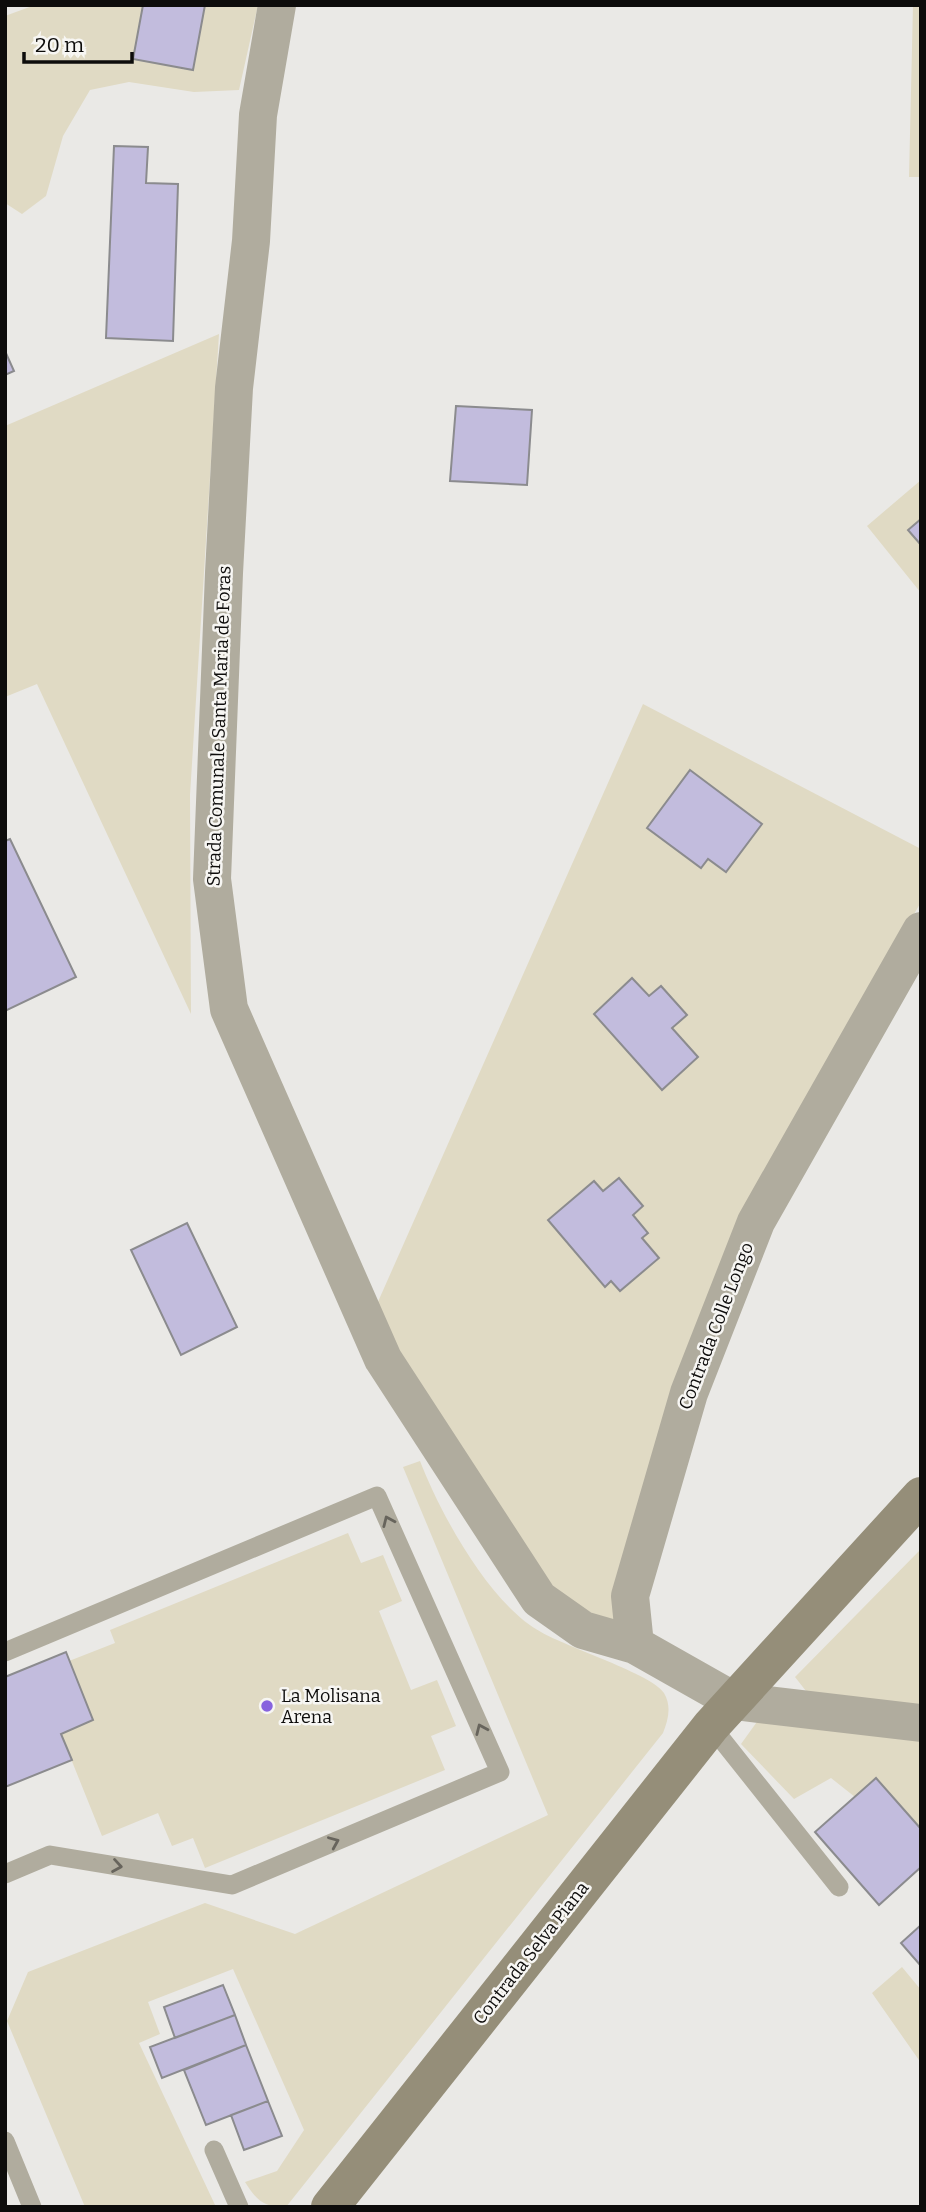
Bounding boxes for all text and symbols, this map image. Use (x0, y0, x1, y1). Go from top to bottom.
scale bar (24, 21, 133, 65)
text: 20 m (35, 32, 84, 58)
street label: Strada Comunale Santa Maria de Foras (202, 565, 236, 887)
street label: Contrada Colle Longo (674, 1239, 758, 1413)
one-way arrow (382, 1516, 396, 1528)
place label: La Molisana Arena (281, 1685, 381, 1728)
marker: La Molisana Arena (259, 1698, 275, 1714)
one-way arrow (475, 1724, 489, 1736)
one-way arrow (327, 1836, 340, 1850)
one-way arrow (111, 1858, 123, 1873)
street label: Contrada Selva Piana (468, 1877, 594, 2029)

